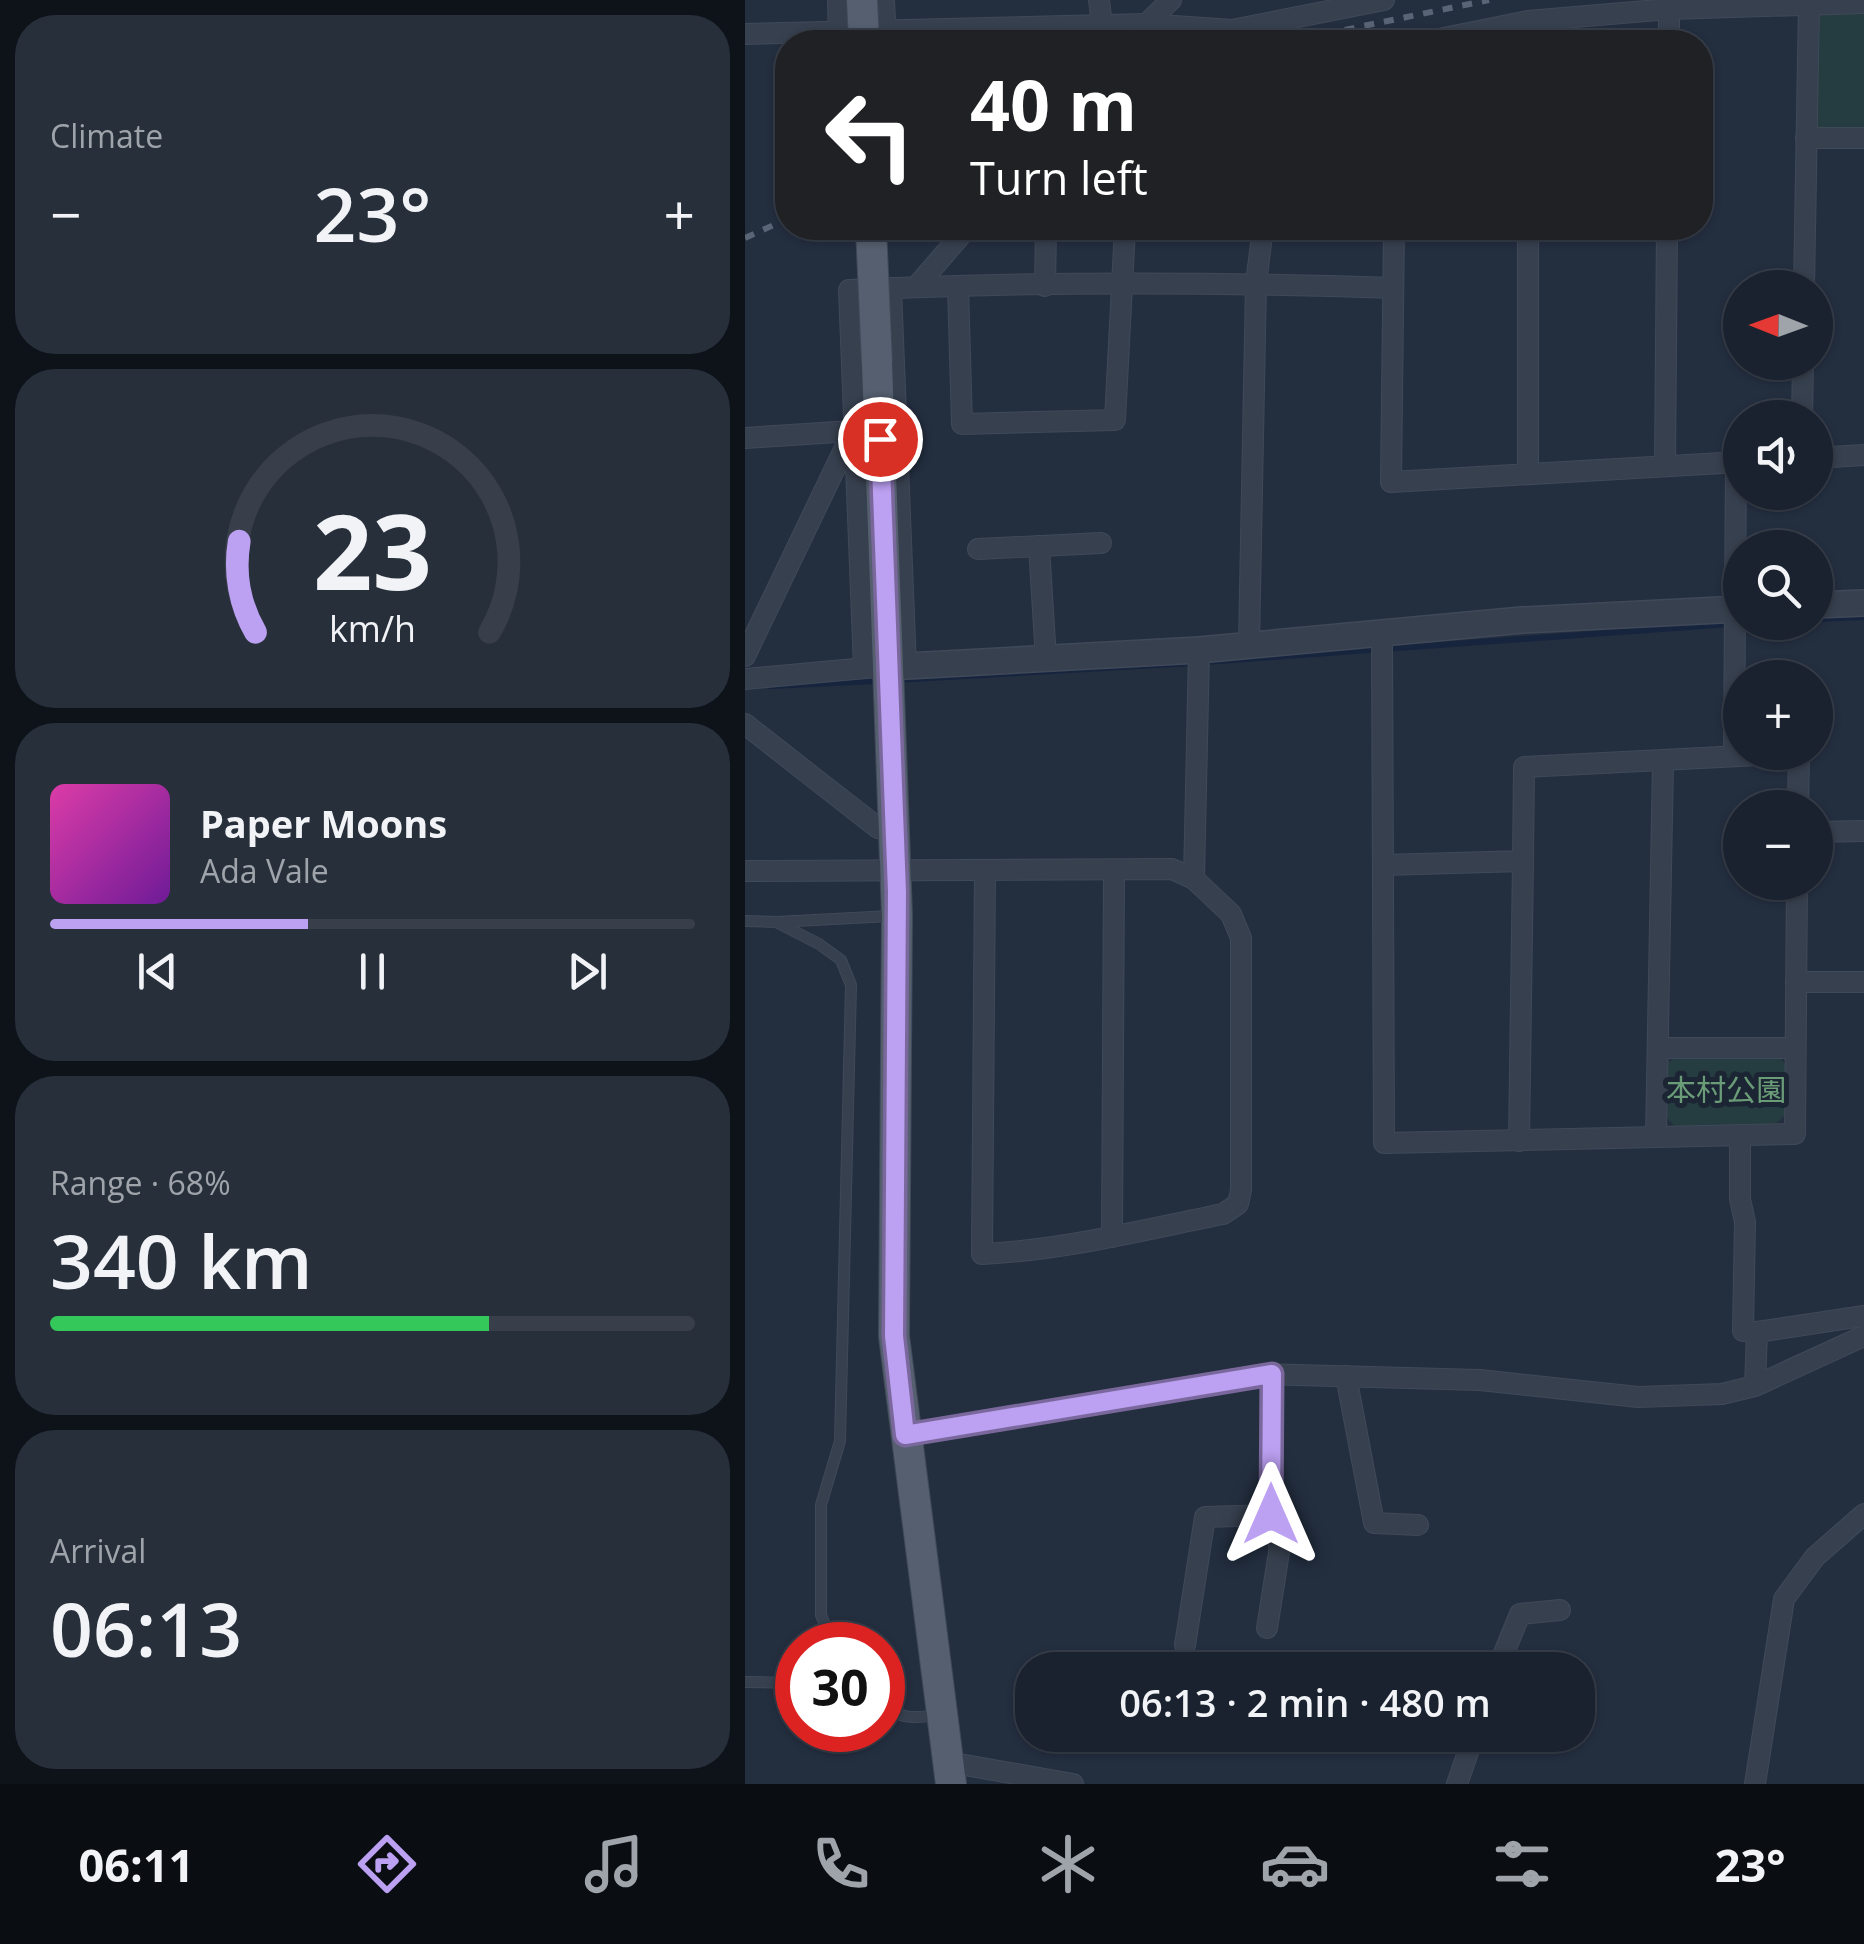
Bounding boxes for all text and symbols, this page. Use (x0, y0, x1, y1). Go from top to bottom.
text: 40 m (970, 56, 1137, 152)
icon: left (805, 70, 935, 200)
text: Climate (50, 114, 163, 157)
text: Turn left (970, 147, 1148, 208)
text: 23° (314, 162, 431, 264)
text: − (50, 176, 81, 251)
text: + (664, 176, 695, 251)
north arrow (1723, 270, 1833, 380)
map controls (1723, 270, 1833, 900)
pin (838, 397, 923, 482)
button: sound (1723, 400, 1833, 510)
icon: arrive (853, 412, 908, 467)
text: 23 (313, 479, 432, 620)
button: search (1723, 530, 1833, 640)
text: km/h (329, 604, 416, 652)
button: + (1723, 660, 1833, 770)
button: − (1723, 790, 1833, 900)
text: Paper Moons (200, 797, 447, 849)
text: Ada Vale (200, 849, 329, 892)
icon: previous (130, 944, 185, 999)
icon: pause (345, 944, 400, 999)
icon: next (560, 944, 615, 999)
park label: 本村公園 (1666, 1069, 1786, 1110)
text: Range · 68% (50, 1161, 231, 1204)
text: 340 km (50, 1209, 313, 1311)
position arrow (1219, 1462, 1323, 1566)
text: Arrival (50, 1529, 146, 1572)
text: 06:13 (50, 1577, 242, 1679)
speed limit sign: 30 (775, 1622, 905, 1752)
text: 06:13 · 2 min · 480 m (1119, 1676, 1491, 1728)
icon: directions (352, 1829, 422, 1899)
icon: music (579, 1829, 649, 1899)
icon: phone (806, 1829, 876, 1899)
icon: climate (1033, 1829, 1103, 1899)
icon: car (1260, 1829, 1330, 1899)
icon: filters (1487, 1829, 1557, 1899)
text: 06:11 (79, 1834, 194, 1895)
text: 23° (1715, 1834, 1785, 1895)

